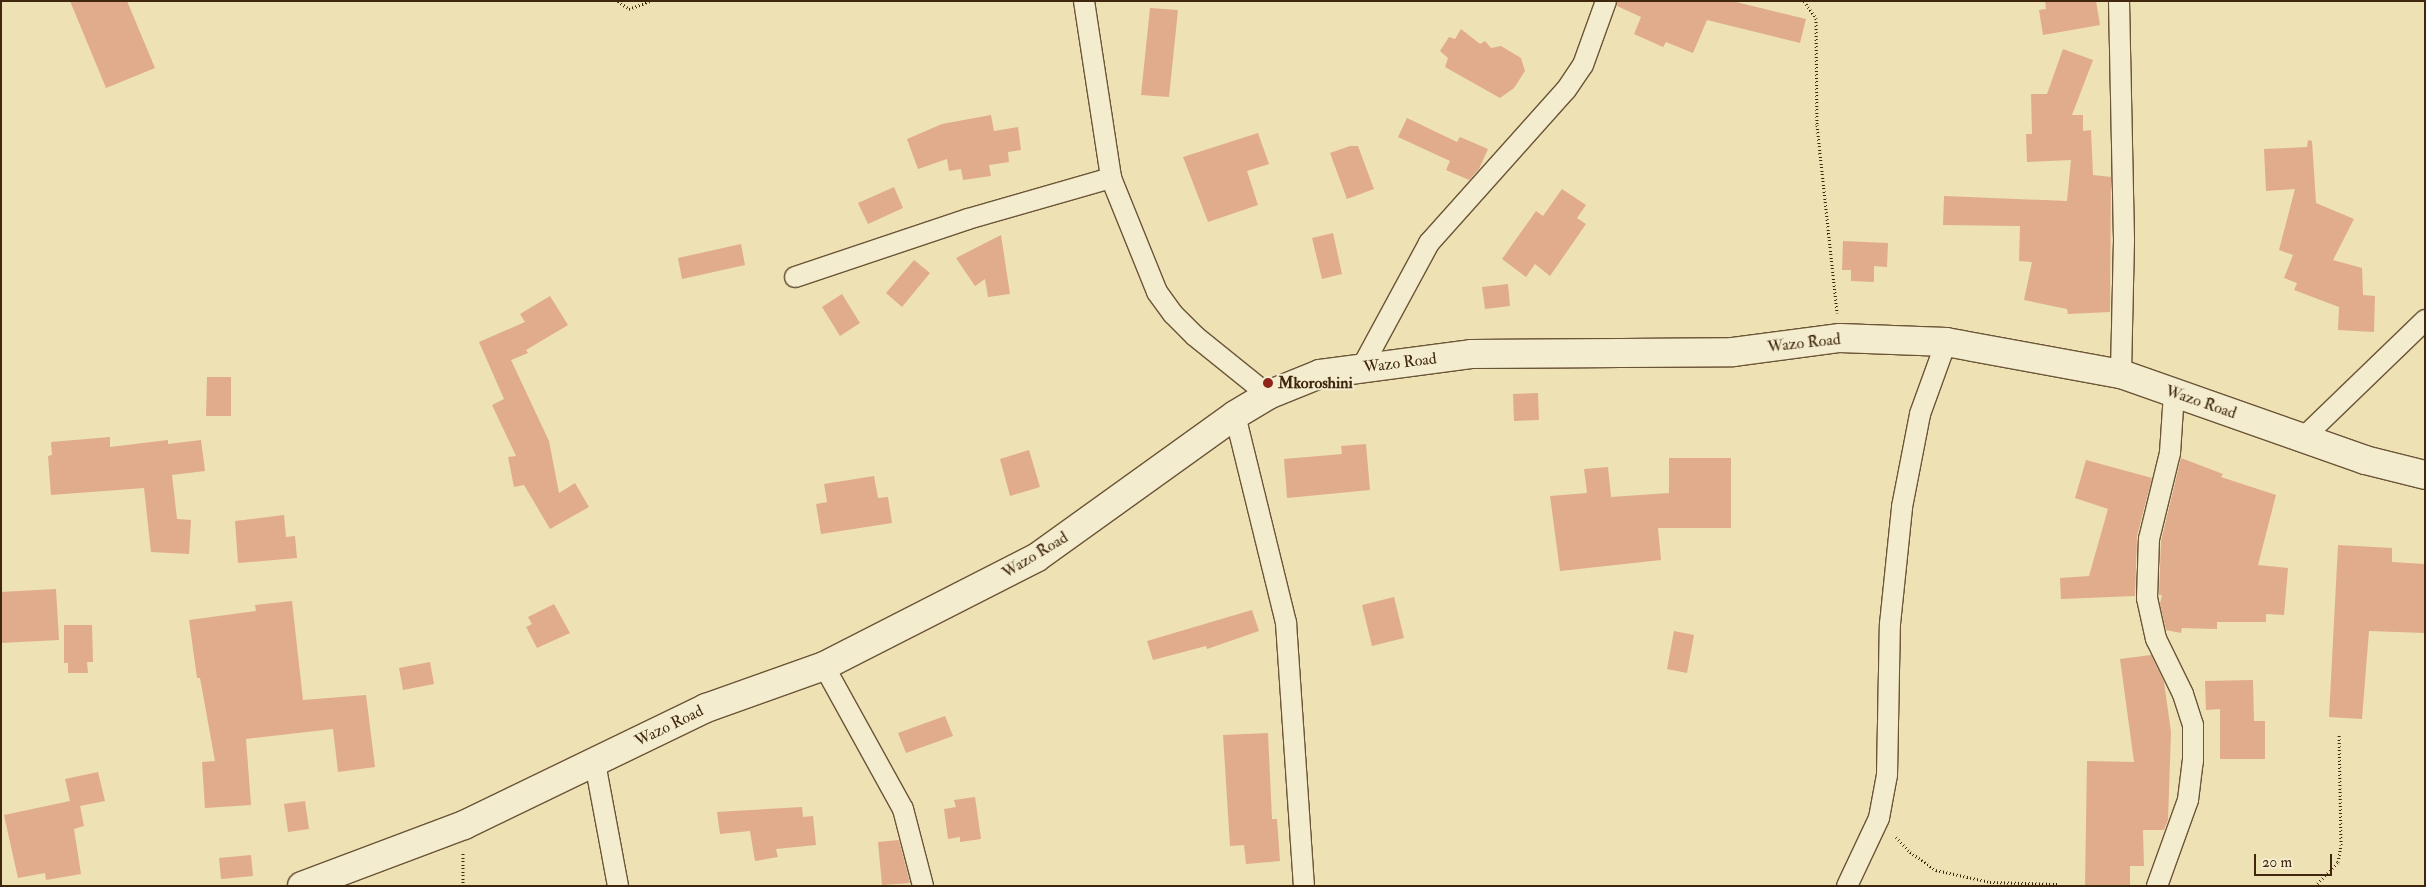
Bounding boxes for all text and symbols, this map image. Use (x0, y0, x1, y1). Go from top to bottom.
street label: Wazo Road (1766, 330, 1842, 356)
street label: Wazo Road (1362, 349, 1438, 377)
place label: Mkoroshini (1278, 373, 1353, 393)
marker: Mkoroshini (1262, 377, 1274, 389)
street label: Wazo Road (2163, 381, 2239, 423)
street label: Wazo Road (998, 528, 1072, 582)
street label: Wazo Road (632, 701, 706, 751)
scale bar (2256, 844, 2334, 876)
text: 20 m (2262, 853, 2292, 872)

